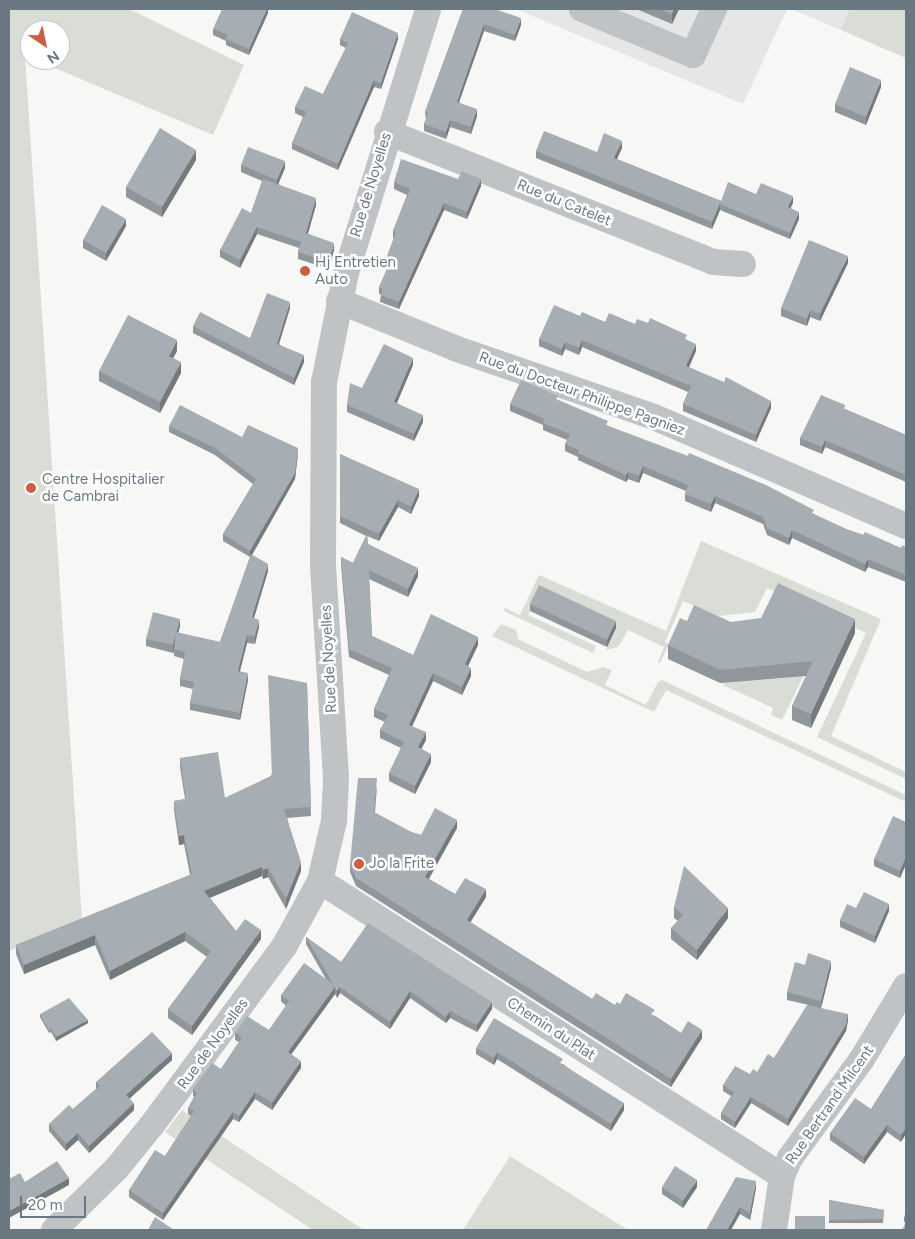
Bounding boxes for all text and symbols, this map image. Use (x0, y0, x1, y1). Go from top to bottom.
north arrow (20, 20, 70, 70)
text: N (44, 47, 62, 67)
street label: Rue de Noyelles (347, 131, 395, 239)
street label: Rue du Catelet (514, 176, 614, 230)
place label: Hj Entretien Auto (315, 253, 396, 288)
marker: Hj Entretien Auto (299, 265, 311, 277)
street label: Rue du Docteur Philippe Pagniez (477, 348, 687, 440)
place label: Centre Hospitalier de Cambrai (42, 470, 165, 505)
marker: Centre Hospitalier de Cambrai (24, 481, 38, 495)
street label: Rue de Noyelles (317, 605, 341, 713)
place label: Jo la Frite (369, 855, 434, 873)
marker: Jo la Frite (353, 858, 365, 870)
street label: Chemin du Plat (503, 994, 599, 1064)
street label: Rue de Noyelles (174, 995, 252, 1093)
street label: Rue Bertrand Milcent (782, 1042, 878, 1168)
scale bar (22, 1186, 89, 1218)
text: 20 m (28, 1196, 62, 1214)

